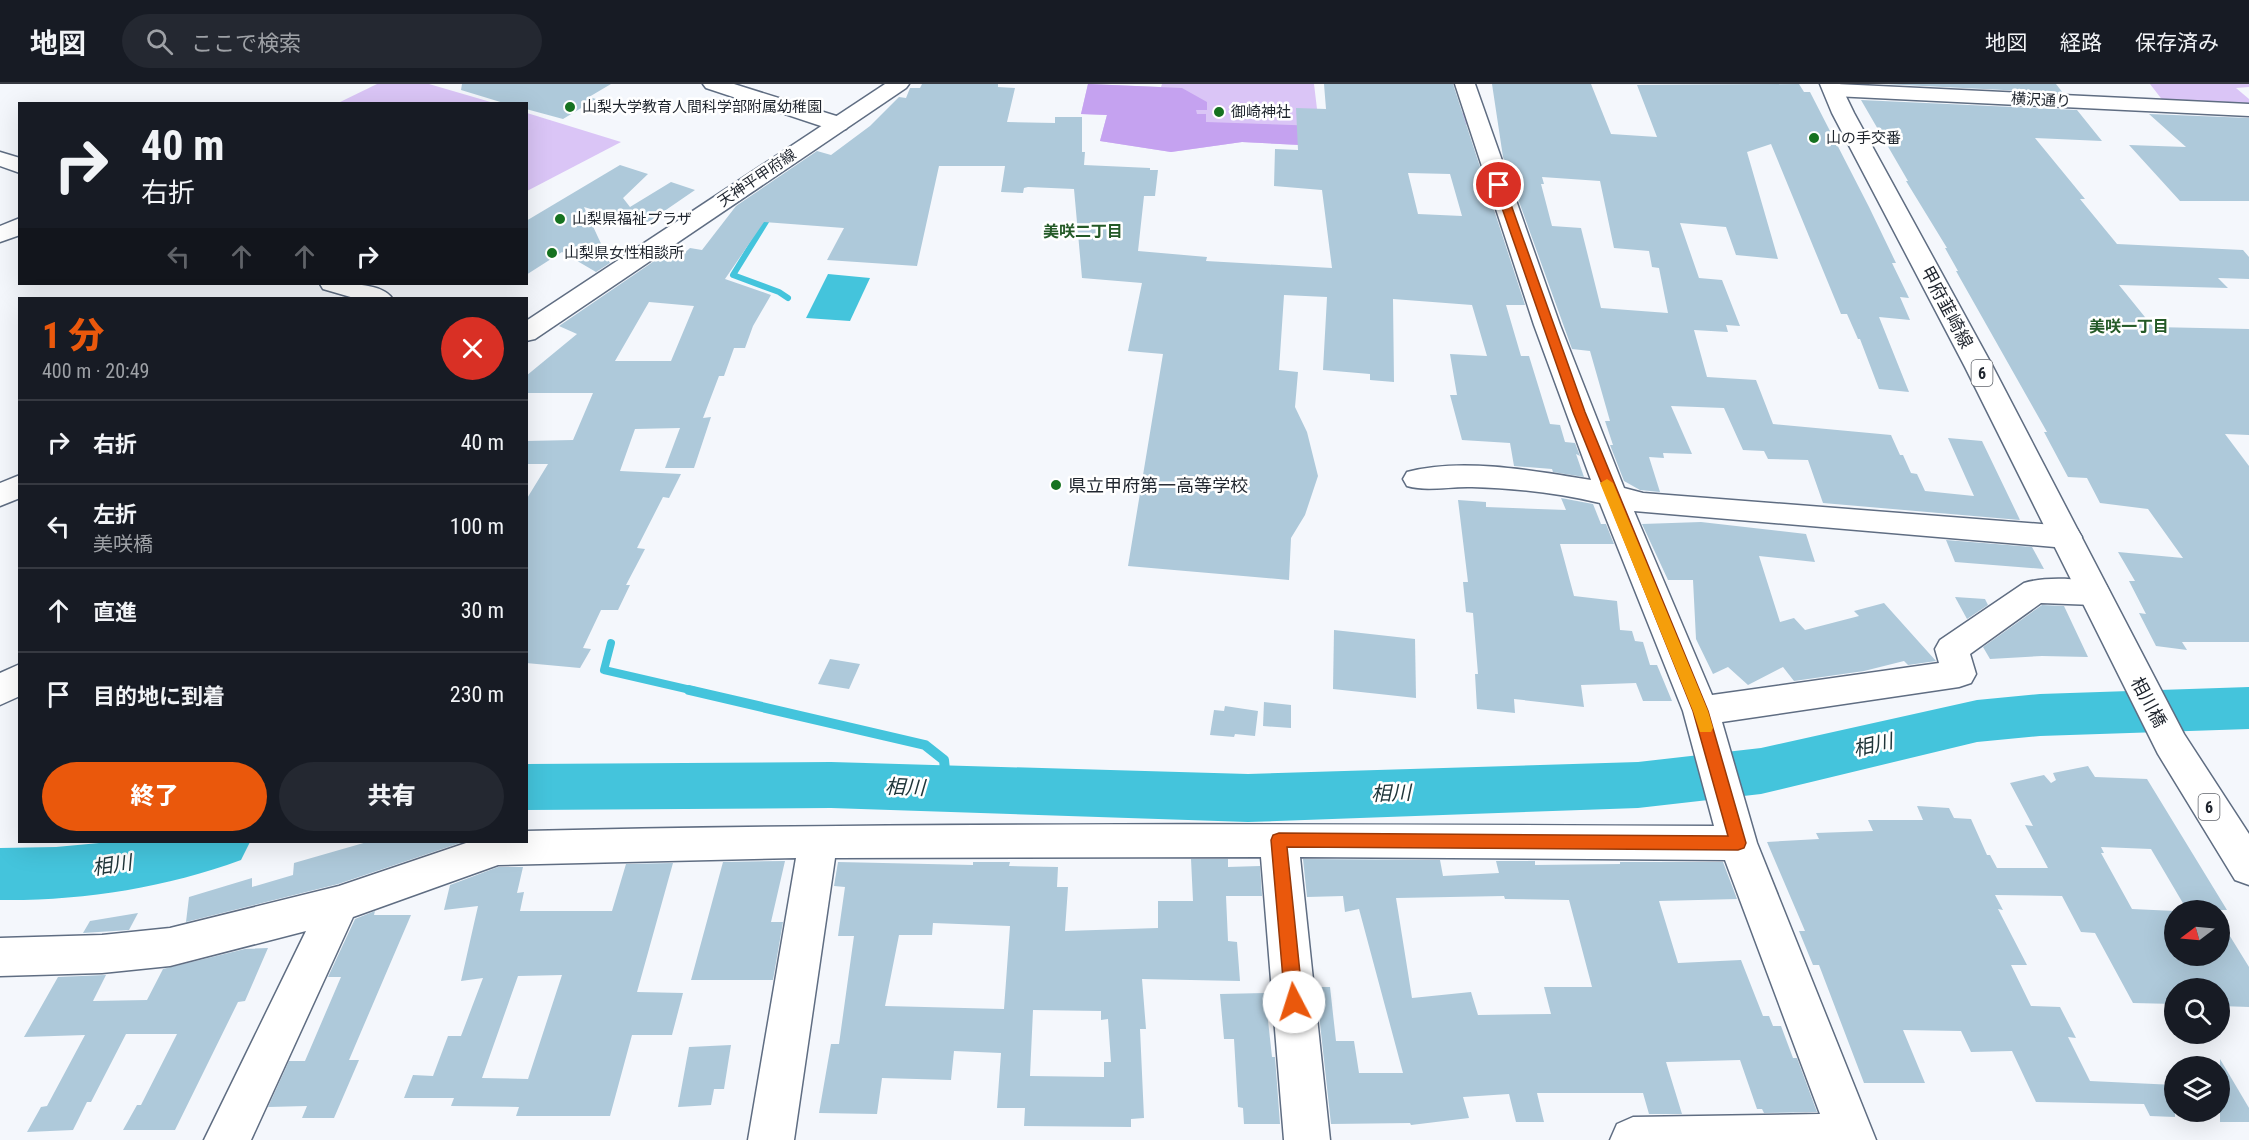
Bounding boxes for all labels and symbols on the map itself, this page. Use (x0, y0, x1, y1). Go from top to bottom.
street label: 横沢通り (2011, 89, 2071, 111)
place label: 山梨大学教育人間科学部附属幼稚園 (582, 98, 822, 116)
marker: 山梨大学教育人間科学部附属幼稚園 (563, 100, 577, 114)
place label: 御崎神社 (1231, 103, 1291, 121)
marker: 御崎神社 (1212, 105, 1226, 119)
place label: 山の手交番 (1826, 129, 1901, 147)
marker: 山の手交番 (1807, 131, 1821, 145)
street label: 天神平甲府線 (715, 145, 799, 211)
pin (1473, 159, 1524, 210)
place label: 山梨県福祉プラザ (572, 210, 692, 228)
marker: 山梨県福祉プラザ (553, 212, 567, 226)
district label: 美咲二丁目 (1043, 222, 1123, 241)
place label: 山梨県女性相談所 (564, 244, 684, 262)
marker: 山梨県女性相談所 (545, 246, 559, 260)
street label: 甲府韮崎線 (1917, 262, 1977, 352)
district label: 美咲一丁目 (2089, 317, 2169, 336)
road number: 6 (1972, 360, 1992, 386)
place label: 県立甲府第一高等学校 (1068, 475, 1248, 496)
marker: 県立甲府第一高等学校 (1049, 478, 1063, 492)
street label: 相川橋 (2127, 673, 2171, 731)
water label: 相川 (1851, 728, 1897, 761)
water label: 相川 (885, 774, 927, 800)
water label: 相川 (1371, 780, 1413, 806)
road number: 6 (2198, 794, 2220, 820)
water label: 相川 (90, 850, 136, 880)
north arrow (2164, 900, 2230, 966)
position arrow (1262, 970, 1326, 1034)

